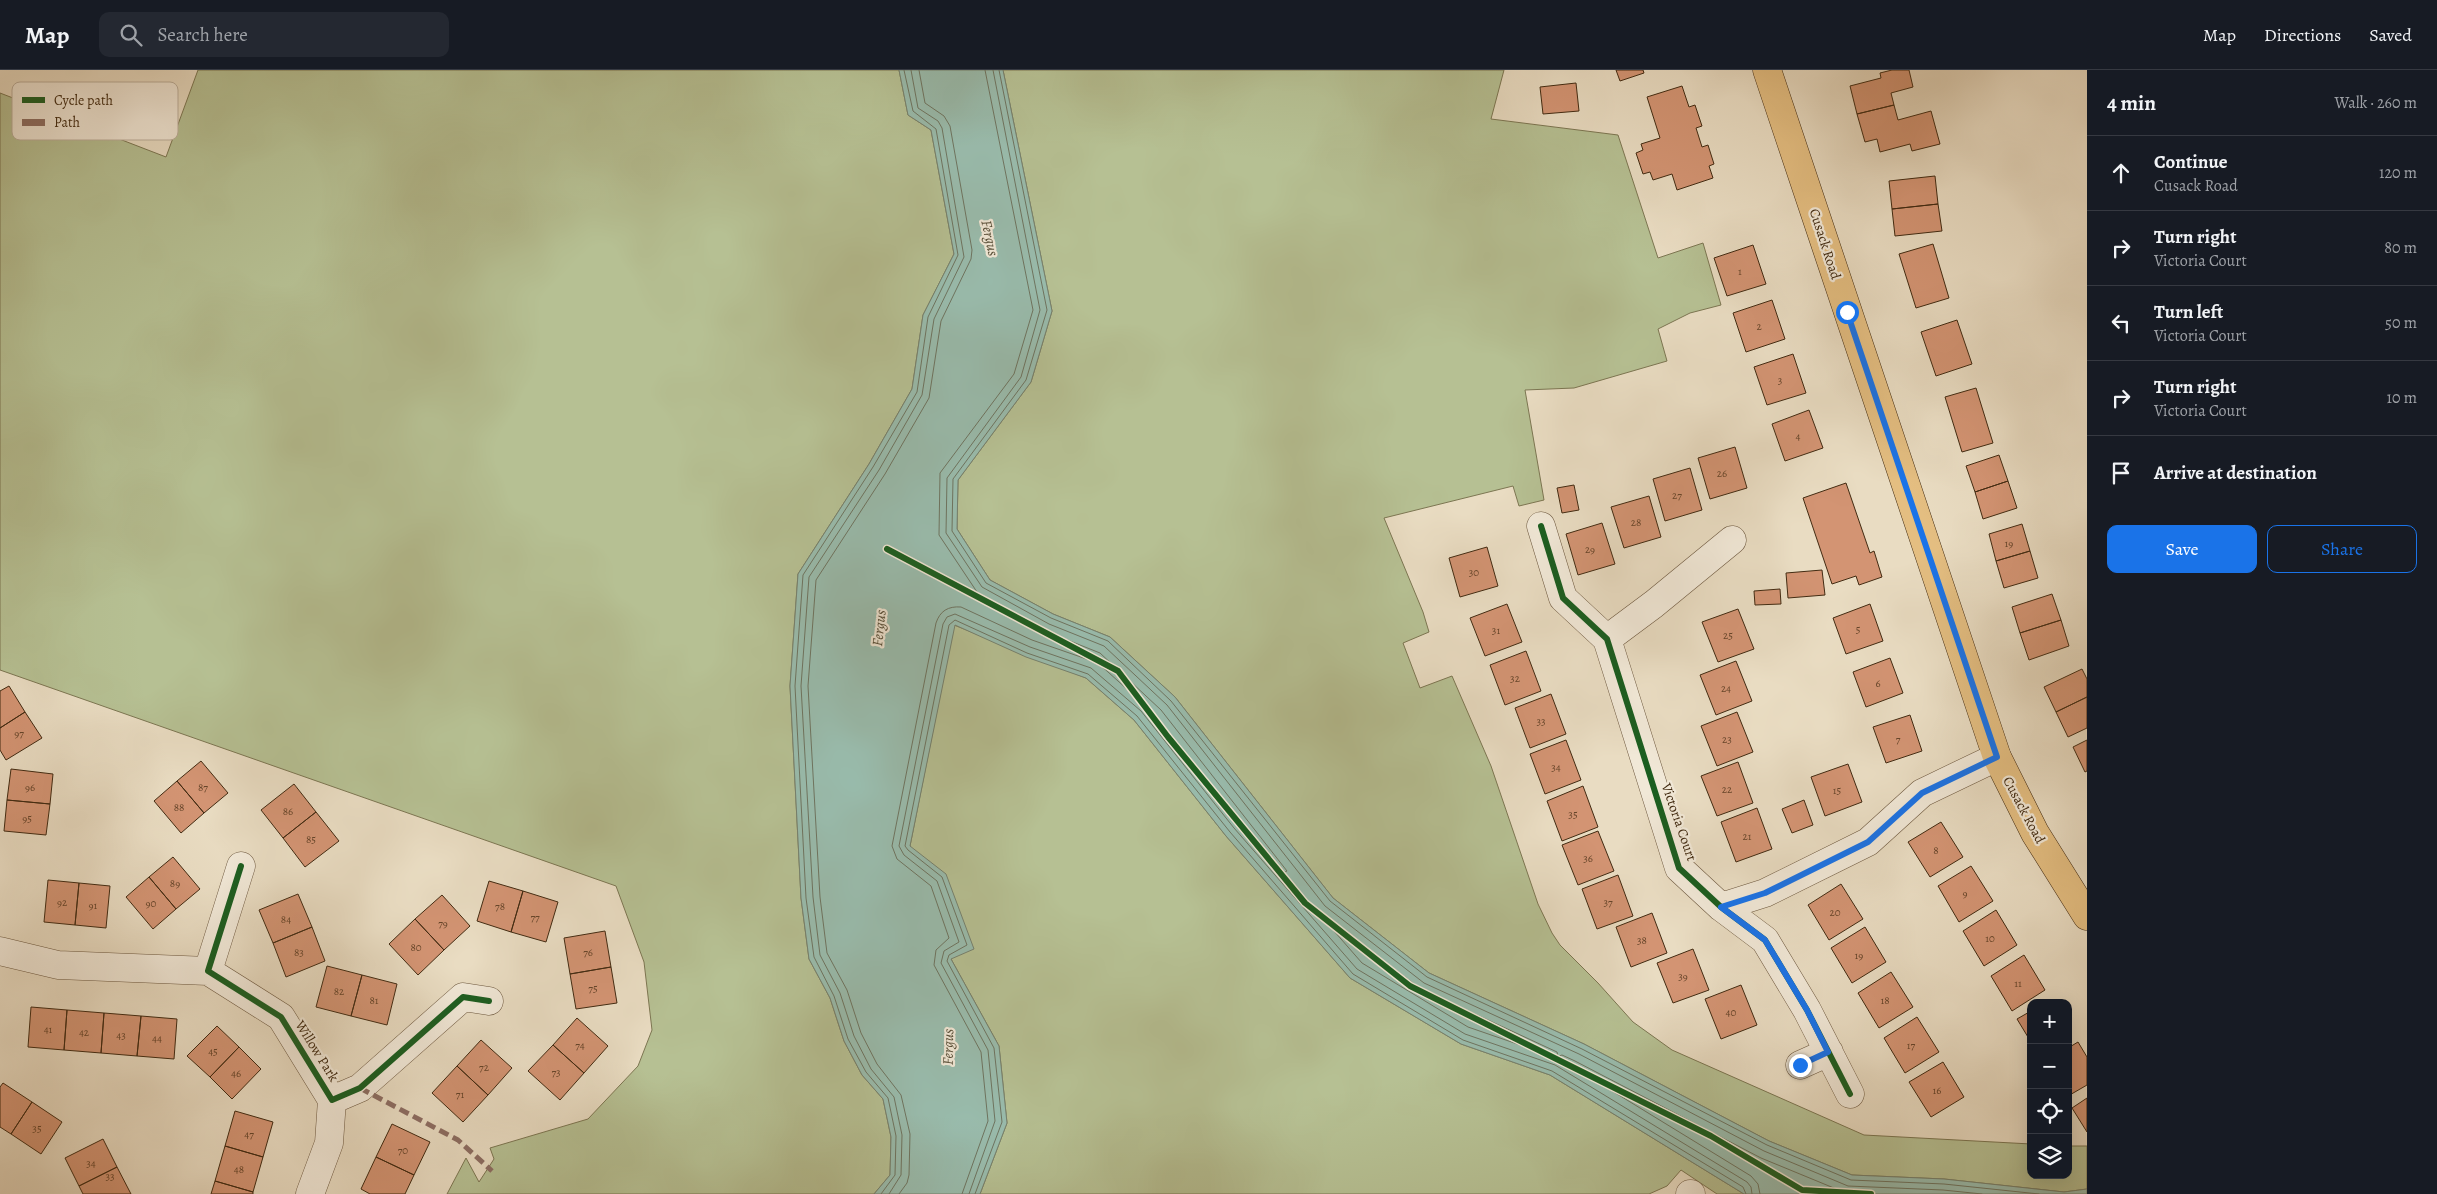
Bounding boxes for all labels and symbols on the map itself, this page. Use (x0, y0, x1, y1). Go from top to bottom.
legend (12, 82, 178, 140)
text: Cycle path (54, 91, 114, 110)
text: Path (54, 113, 81, 132)
street label: Cusack Road (1805, 206, 1846, 282)
water label: Fergus (976, 218, 1004, 258)
house number: 1 (1738, 264, 1742, 279)
route start (1836, 301, 1859, 324)
house number: 2 (1756, 319, 1762, 334)
house number: 3 (1778, 373, 1782, 388)
house number: 4 (1796, 429, 1801, 444)
house number: 26 (1717, 466, 1727, 481)
house number: 27 (1672, 488, 1682, 503)
house number: 28 (1631, 515, 1641, 530)
house number: 19 (2005, 536, 2013, 551)
house number: 29 (1585, 542, 1595, 557)
house number: 30 (1469, 565, 1479, 580)
water label: Fergus (867, 609, 891, 647)
house number: 5 (1856, 622, 1861, 637)
house number: 31 (1492, 623, 1500, 638)
house number: 25 (1723, 628, 1733, 643)
house number: 32 (1510, 671, 1520, 686)
house number: 6 (1875, 676, 1881, 691)
house number: 24 (1721, 681, 1731, 696)
house number: 33 (1536, 714, 1546, 729)
house number: 97 (14, 726, 24, 741)
house number: 23 (1722, 732, 1732, 747)
house number: 7 (1896, 732, 1901, 747)
house number: 34 (1551, 760, 1561, 775)
street label: Cusack Road (1998, 773, 2050, 847)
house number: 96 (25, 780, 35, 795)
house number: 87 (198, 780, 208, 795)
street label: Victoria Court (1656, 780, 1701, 864)
house number: 22 (1722, 782, 1732, 797)
house number: 15 (1833, 783, 1842, 798)
house number: 88 (174, 800, 184, 815)
house number: 86 (283, 804, 293, 819)
house number: 35 (1568, 807, 1578, 822)
house number: 95 (22, 811, 32, 826)
house number: 21 (1743, 829, 1752, 844)
house number: 85 (306, 832, 316, 847)
house number: 8 (1933, 843, 1939, 858)
house number: 36 (1583, 851, 1593, 866)
house number: 89 (170, 876, 180, 891)
house number: 9 (1962, 886, 1968, 901)
house number: 92 (57, 895, 67, 910)
house number: 37 (1603, 895, 1613, 910)
house number: 90 (146, 896, 157, 911)
house number: 91 (89, 898, 98, 913)
house number: 78 (495, 899, 505, 914)
house number: 20 (1829, 905, 1841, 920)
house number: 77 (530, 910, 540, 925)
house number: 84 (281, 912, 291, 927)
house number: 79 (438, 916, 448, 931)
house number: 10 (1985, 931, 1995, 946)
house number: 38 (1637, 933, 1647, 948)
house number: 80 (410, 940, 422, 955)
house number: 83 (294, 945, 304, 960)
house number: 76 (583, 945, 593, 960)
house number: 19 (1855, 948, 1863, 963)
house number: 39 (1678, 969, 1688, 984)
house number: 11 (2014, 976, 2022, 991)
house number: 75 (588, 981, 598, 996)
house number: 82 (334, 984, 344, 999)
house number: 81 (369, 993, 379, 1008)
house number: 18 (1880, 993, 1890, 1008)
house number: 40 (1726, 1005, 1737, 1020)
street label: Willow Park (290, 1016, 343, 1085)
house number: 41 (44, 1022, 53, 1037)
house number: 42 (79, 1025, 89, 1040)
house number: 43 (116, 1028, 126, 1043)
water label: Fergus (938, 1029, 958, 1065)
house number: 44 (152, 1031, 162, 1046)
house number: 74 (575, 1038, 585, 1053)
house number: 17 (1907, 1038, 1916, 1053)
house number: 45 (208, 1044, 218, 1059)
route end (1789, 1054, 1812, 1077)
house number: 72 (479, 1060, 489, 1075)
house number: 73 (551, 1065, 561, 1080)
house number: 46 (231, 1066, 241, 1081)
house number: 16 (1933, 1083, 1941, 1098)
house number: 71 (456, 1087, 464, 1102)
house number: 35 (32, 1121, 42, 1136)
house number: 47 (244, 1127, 254, 1142)
house number: 70 (398, 1143, 408, 1158)
house number: 34 (86, 1156, 96, 1171)
house number: 48 (234, 1162, 244, 1177)
house number: 33 (105, 1169, 115, 1184)

